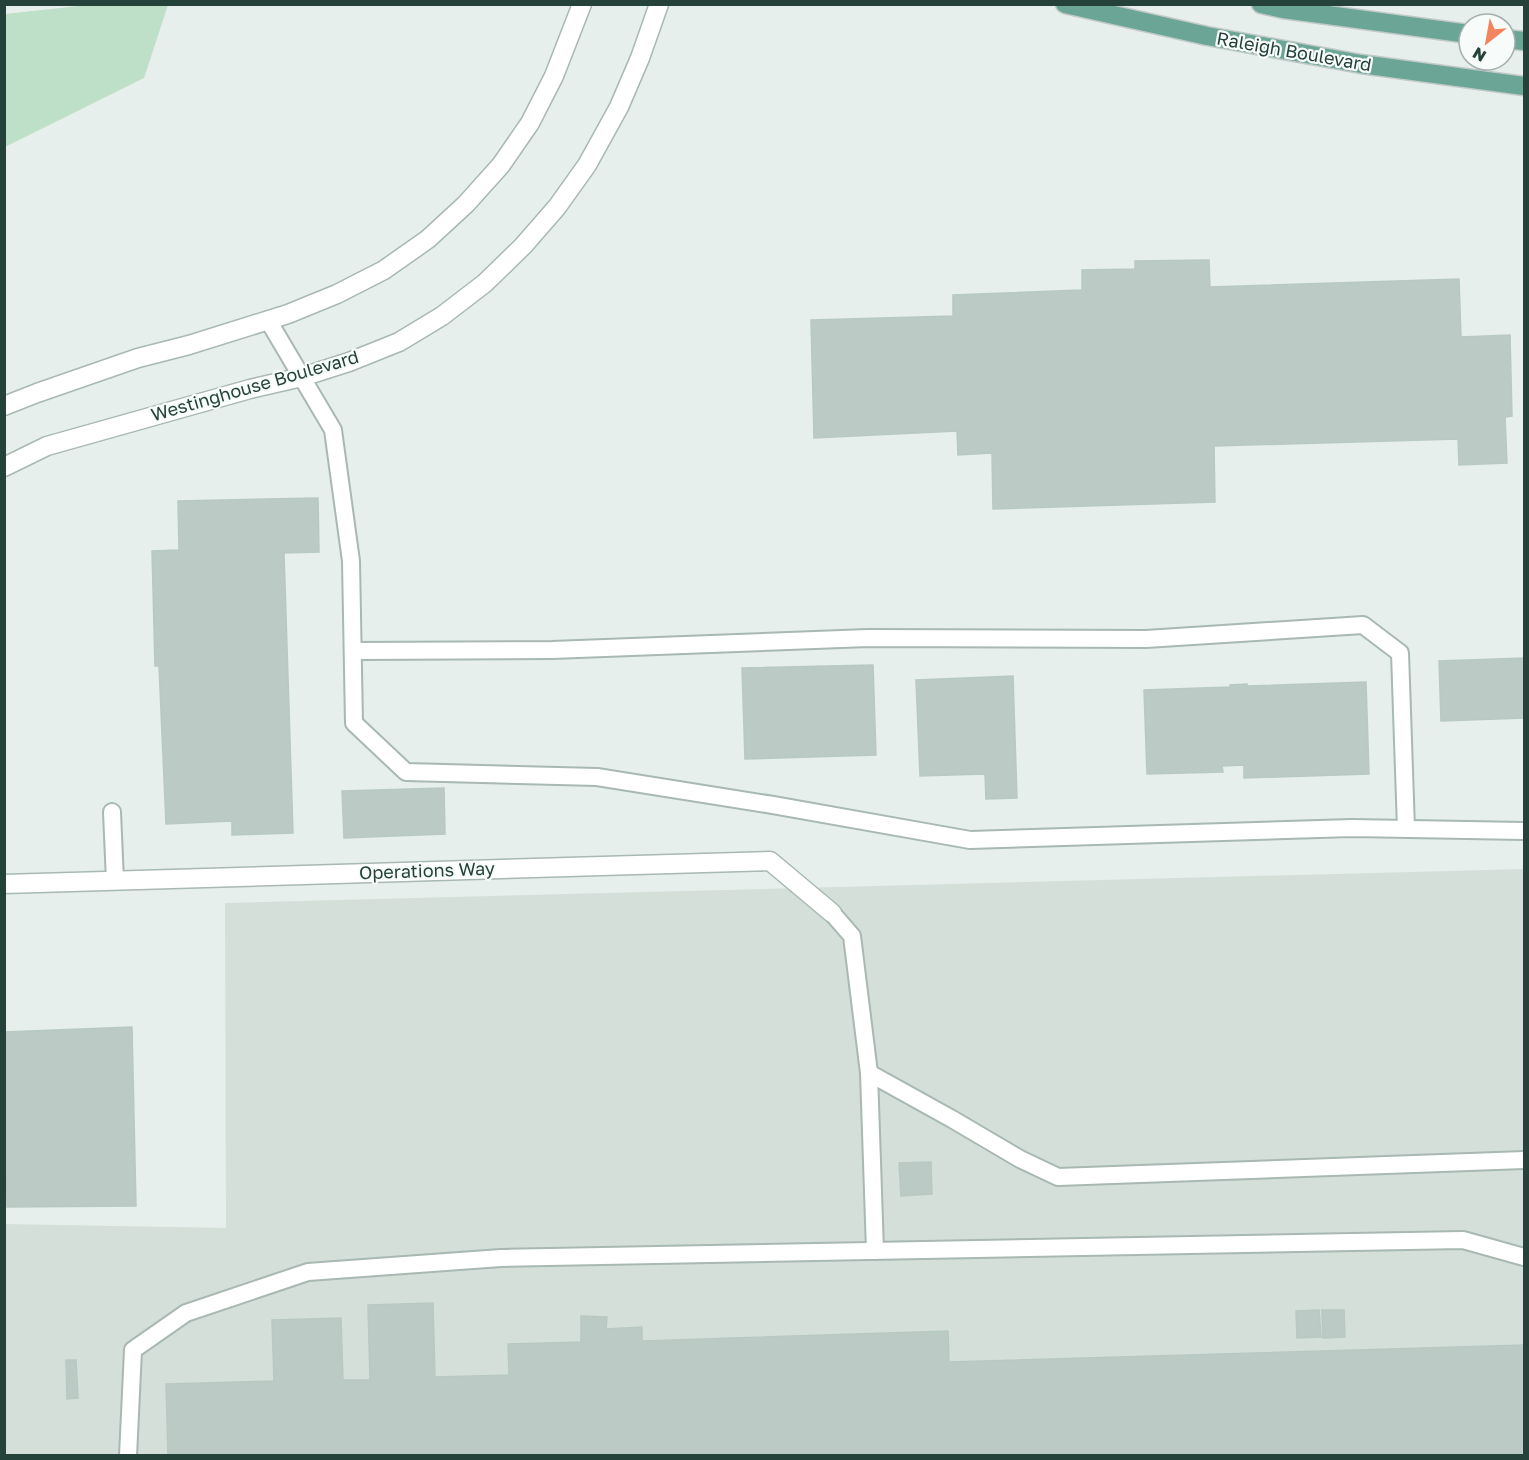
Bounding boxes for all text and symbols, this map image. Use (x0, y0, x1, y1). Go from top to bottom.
north arrow (1457, 12, 1517, 72)
street label: Raleigh Boulevard (1215, 27, 1373, 75)
text: N (1469, 43, 1490, 67)
street label: Westinghouse Boulevard (148, 345, 361, 425)
street label: Operations Way (359, 857, 495, 883)

